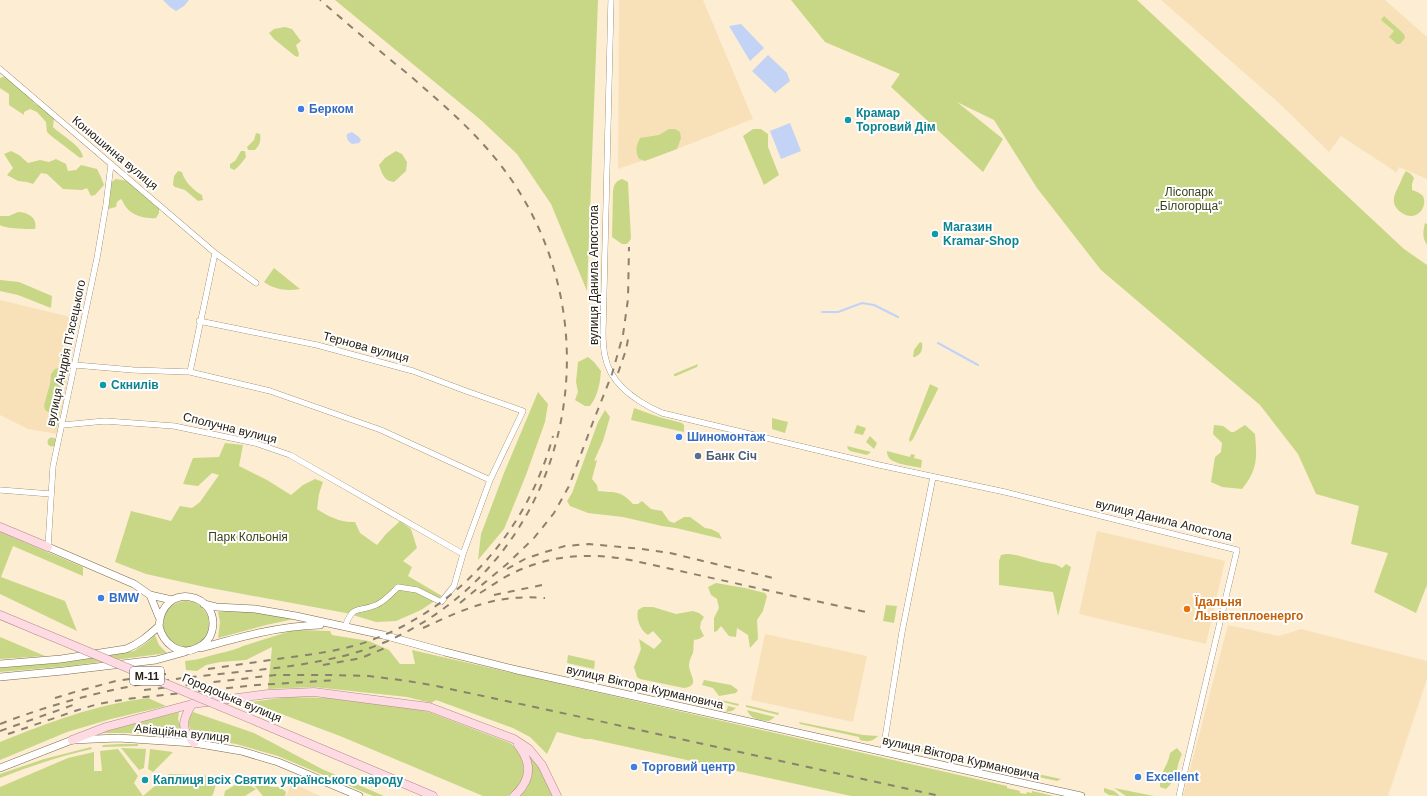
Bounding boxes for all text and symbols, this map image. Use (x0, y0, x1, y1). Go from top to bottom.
place label: Берком (309, 102, 354, 116)
marker: Берком (296, 104, 306, 114)
place label: Крамар Торговий Дім (856, 106, 936, 134)
street label: Конюшинна вулиця (69, 113, 161, 193)
marker: Крамар Торговий Дім (843, 115, 853, 125)
park label: Лісопарк „Білогорща“ (1156, 185, 1222, 213)
street label: вулиця Данила Апостола (587, 205, 601, 345)
place label: Магазин Kramar-Shop (943, 220, 1019, 248)
marker: Магазин Kramar-Shop (930, 229, 940, 239)
street label: вулиця Андрія Пʼясецького (44, 278, 88, 428)
street label: Тернова вулиця (321, 329, 411, 365)
place label: Скнилів (111, 378, 159, 392)
marker: Скнилів (98, 380, 108, 390)
street label: Сполучна вулиця (182, 410, 278, 446)
place label: Шиномонтаж (687, 430, 766, 444)
marker: Шиномонтаж (674, 432, 684, 442)
place label: Банк Січ (706, 449, 757, 463)
marker: Банк Січ (693, 451, 703, 461)
street label: вулиця Данила Апостола (1094, 496, 1234, 544)
park label: Парк Кольонія (208, 530, 288, 544)
place label: BMW (109, 591, 140, 605)
marker: BMW (96, 593, 106, 603)
place label: Їдальня Львівтеплоенерго (1194, 594, 1303, 623)
marker: Їдальня Львівтеплоенерго (1182, 604, 1192, 614)
street label: вулиця Віктора Курмановича (565, 662, 725, 712)
road number: М-11 (130, 667, 164, 685)
street label: Городоцька вулиця (180, 671, 284, 725)
street label: Авіаційна вулиця (134, 721, 230, 745)
street label: вулиця Віктора Курмановича (881, 733, 1041, 783)
place label: Торговий центр (642, 760, 735, 774)
marker: Торговий центр (629, 762, 639, 772)
place label: Excellent (1146, 770, 1199, 784)
marker: Excellent (1133, 772, 1143, 782)
place label: Каплиця всіх Святих українського народу (153, 773, 404, 787)
marker: Каплиця всіх Святих українського народу (140, 775, 150, 785)

